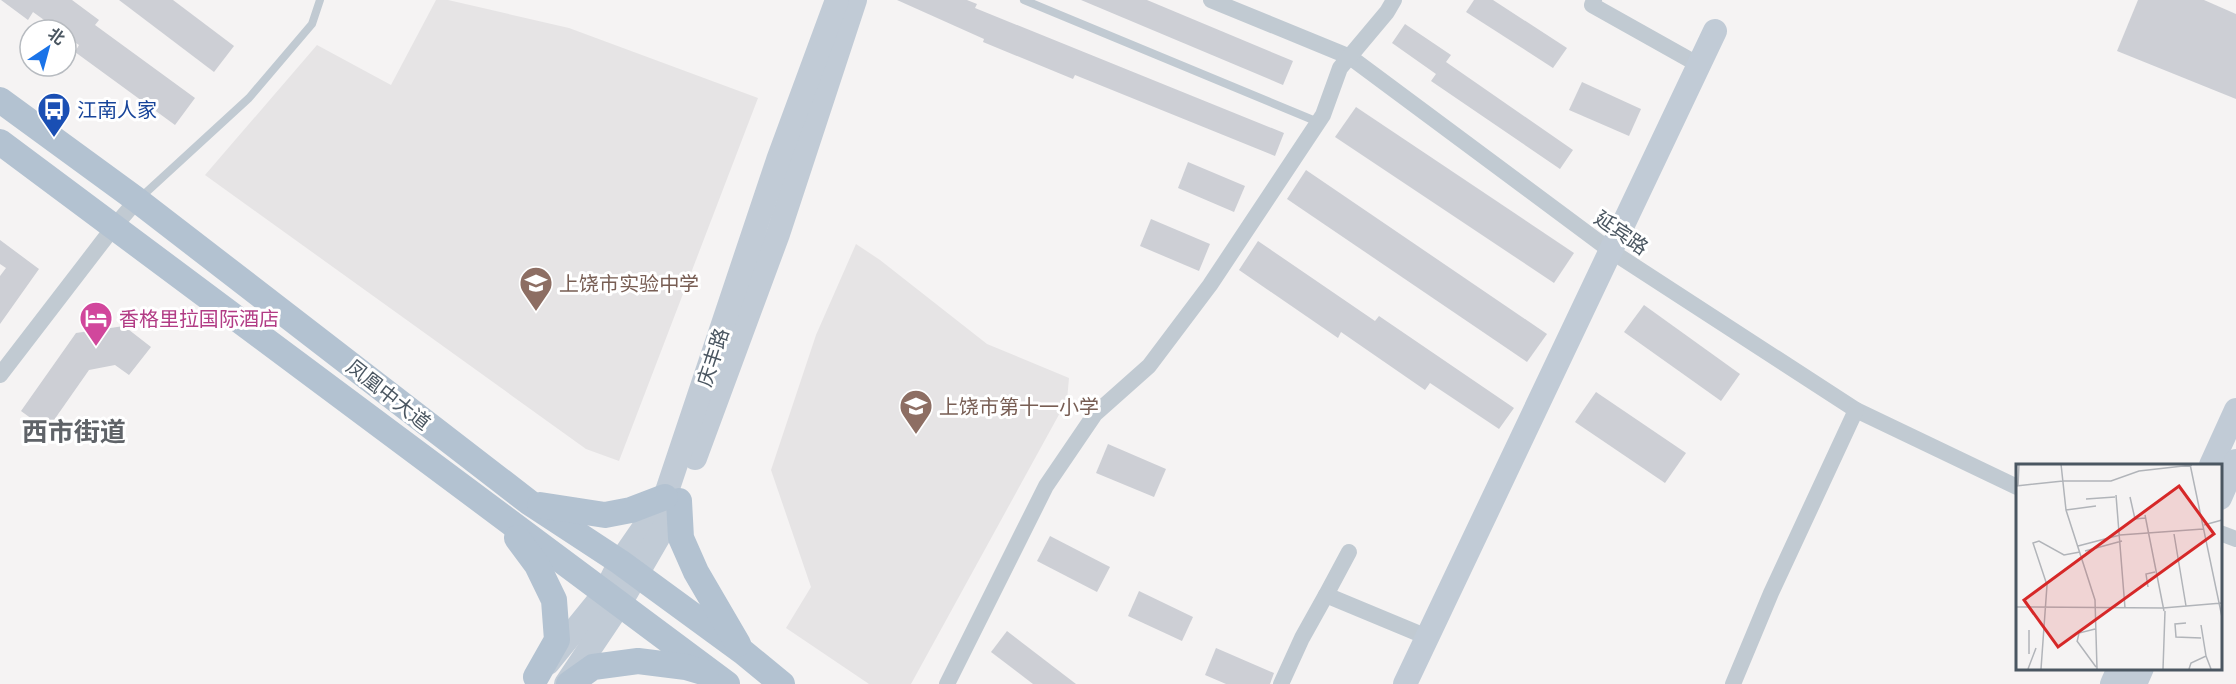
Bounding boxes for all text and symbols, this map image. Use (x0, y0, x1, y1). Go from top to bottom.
north arrow (18, 18, 78, 78)
text: 北 (45, 23, 69, 48)
bus stop icon: 江南人家 (36, 91, 72, 138)
place label: 江南人家 (77, 97, 157, 121)
street label: 延宾路 (1591, 205, 1653, 259)
school or university icon: 上饶市实验中学 (518, 265, 554, 312)
place label: 上饶市实验中学 (559, 271, 699, 295)
hotel icon: 香格里拉国际酒店 (78, 300, 114, 347)
place label: 香格里拉国际酒店 (119, 306, 279, 330)
street label: 庆丰路 (691, 325, 733, 389)
street label: 凤凰中大道 (342, 354, 436, 434)
school or university icon: 上饶市第十一小学 (898, 388, 934, 435)
place label: 上饶市第十一小学 (939, 394, 1099, 418)
district label: 西市街道 (22, 415, 126, 446)
inset map (2016, 464, 2221, 669)

